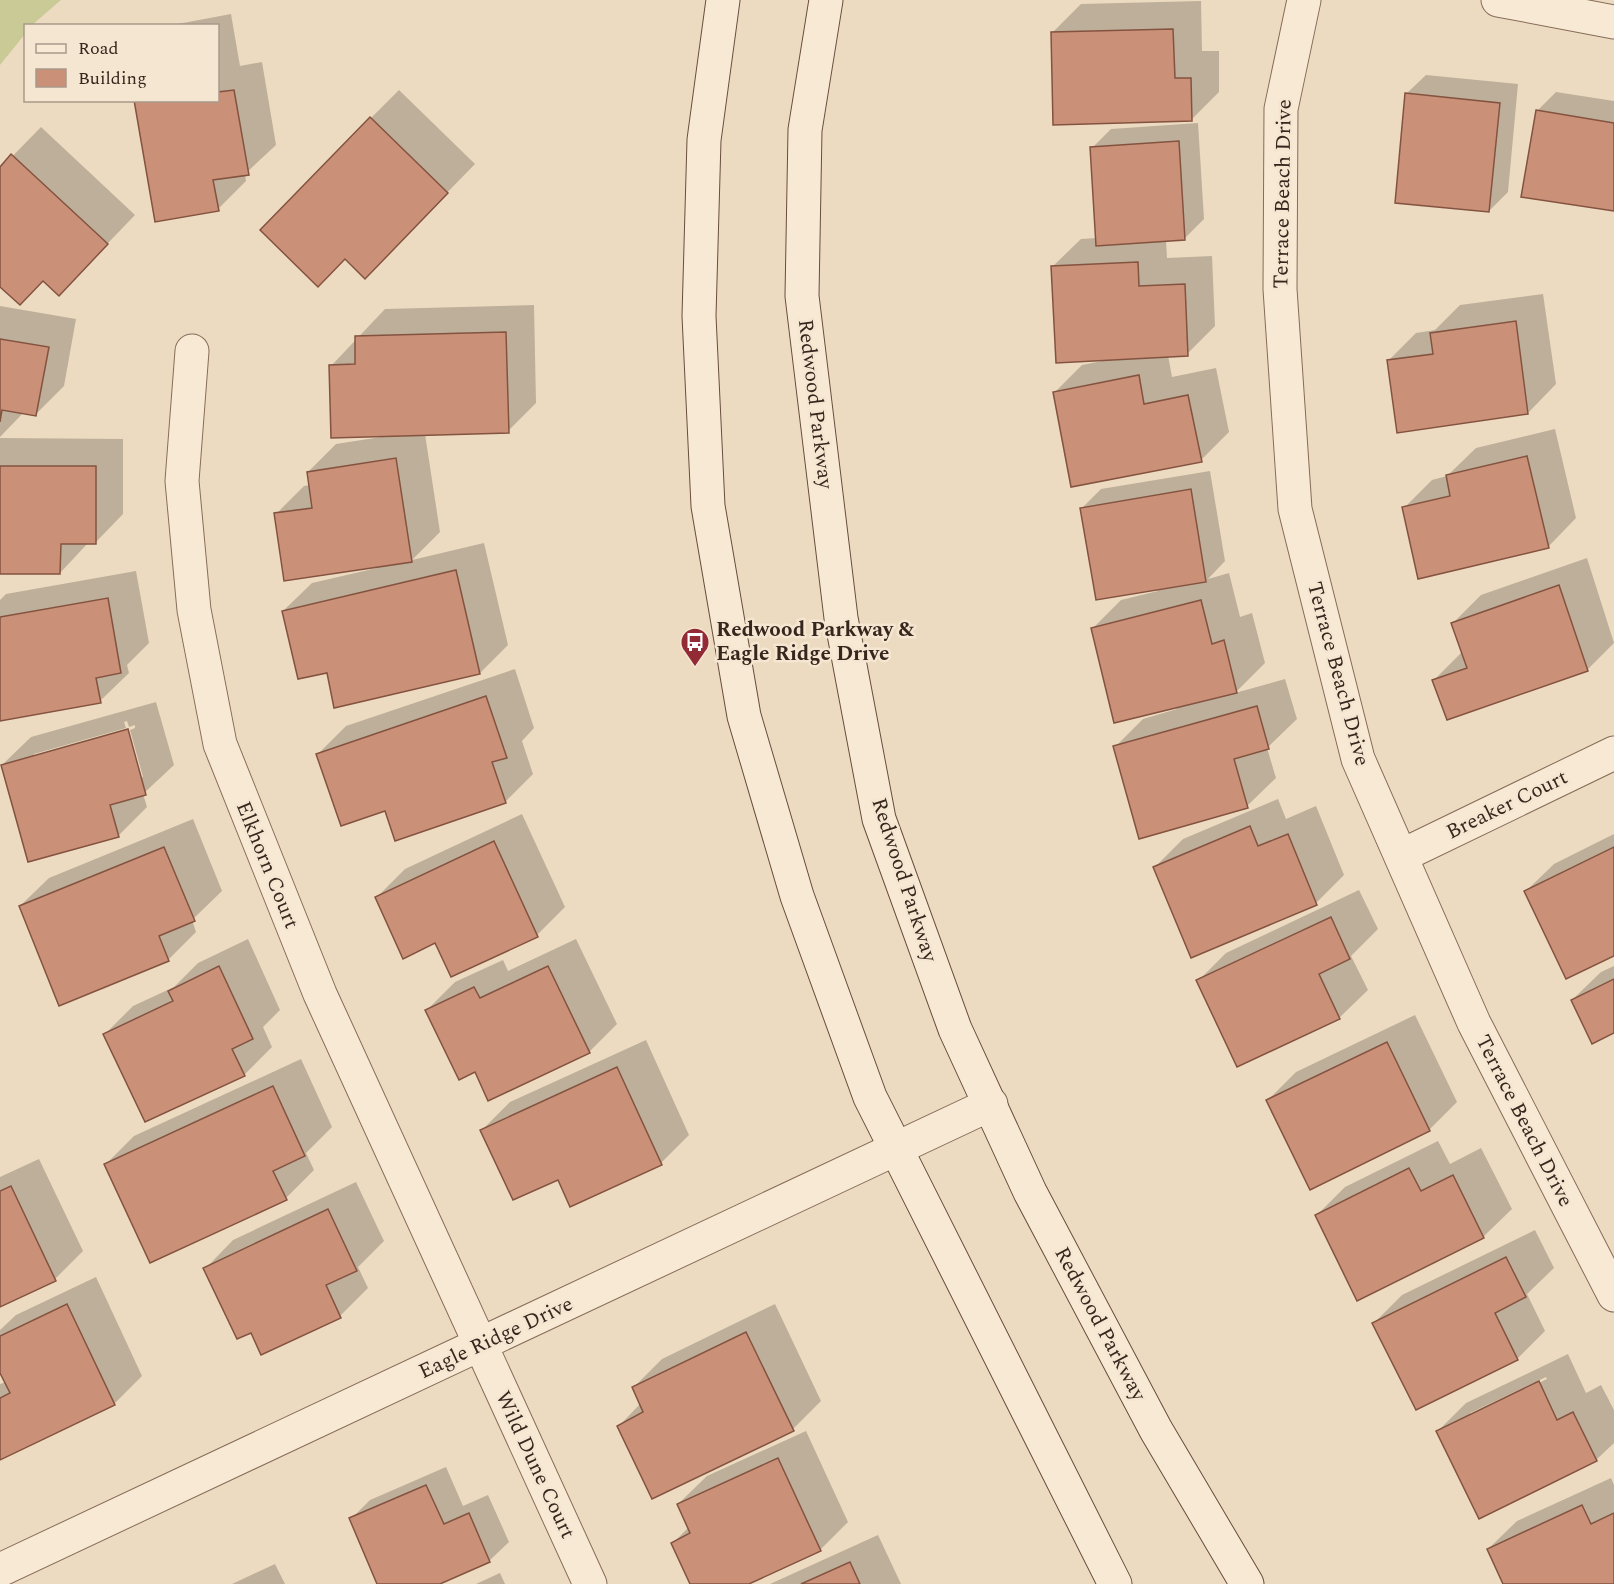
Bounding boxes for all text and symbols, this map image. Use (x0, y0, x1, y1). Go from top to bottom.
legend (24, 24, 219, 102)
text: Road (78, 35, 119, 62)
text: Building (78, 65, 147, 92)
street label: Terrace Beach Drive (1265, 99, 1301, 289)
street label: Redwood Parkway (789, 317, 841, 492)
street label: Terrace Beach Drive (1298, 578, 1378, 770)
place label: Redwood Parkway & Eagle Ridge Drive (716, 614, 914, 670)
bus stop icon: Redwood Parkway & Eagle Ridge Drive (679, 626, 711, 668)
street label: Breaker Court (1441, 762, 1573, 848)
street label: Redwood Parkway (862, 794, 946, 967)
street label: Elkhorn Court (227, 796, 307, 934)
street label: Terrace Beach Drive (1467, 1029, 1581, 1213)
street label: Redwood Parkway (1046, 1241, 1155, 1408)
street label: Eagle Ridge Drive (414, 1288, 578, 1388)
street label: Wild Dune Court (487, 1386, 583, 1544)

